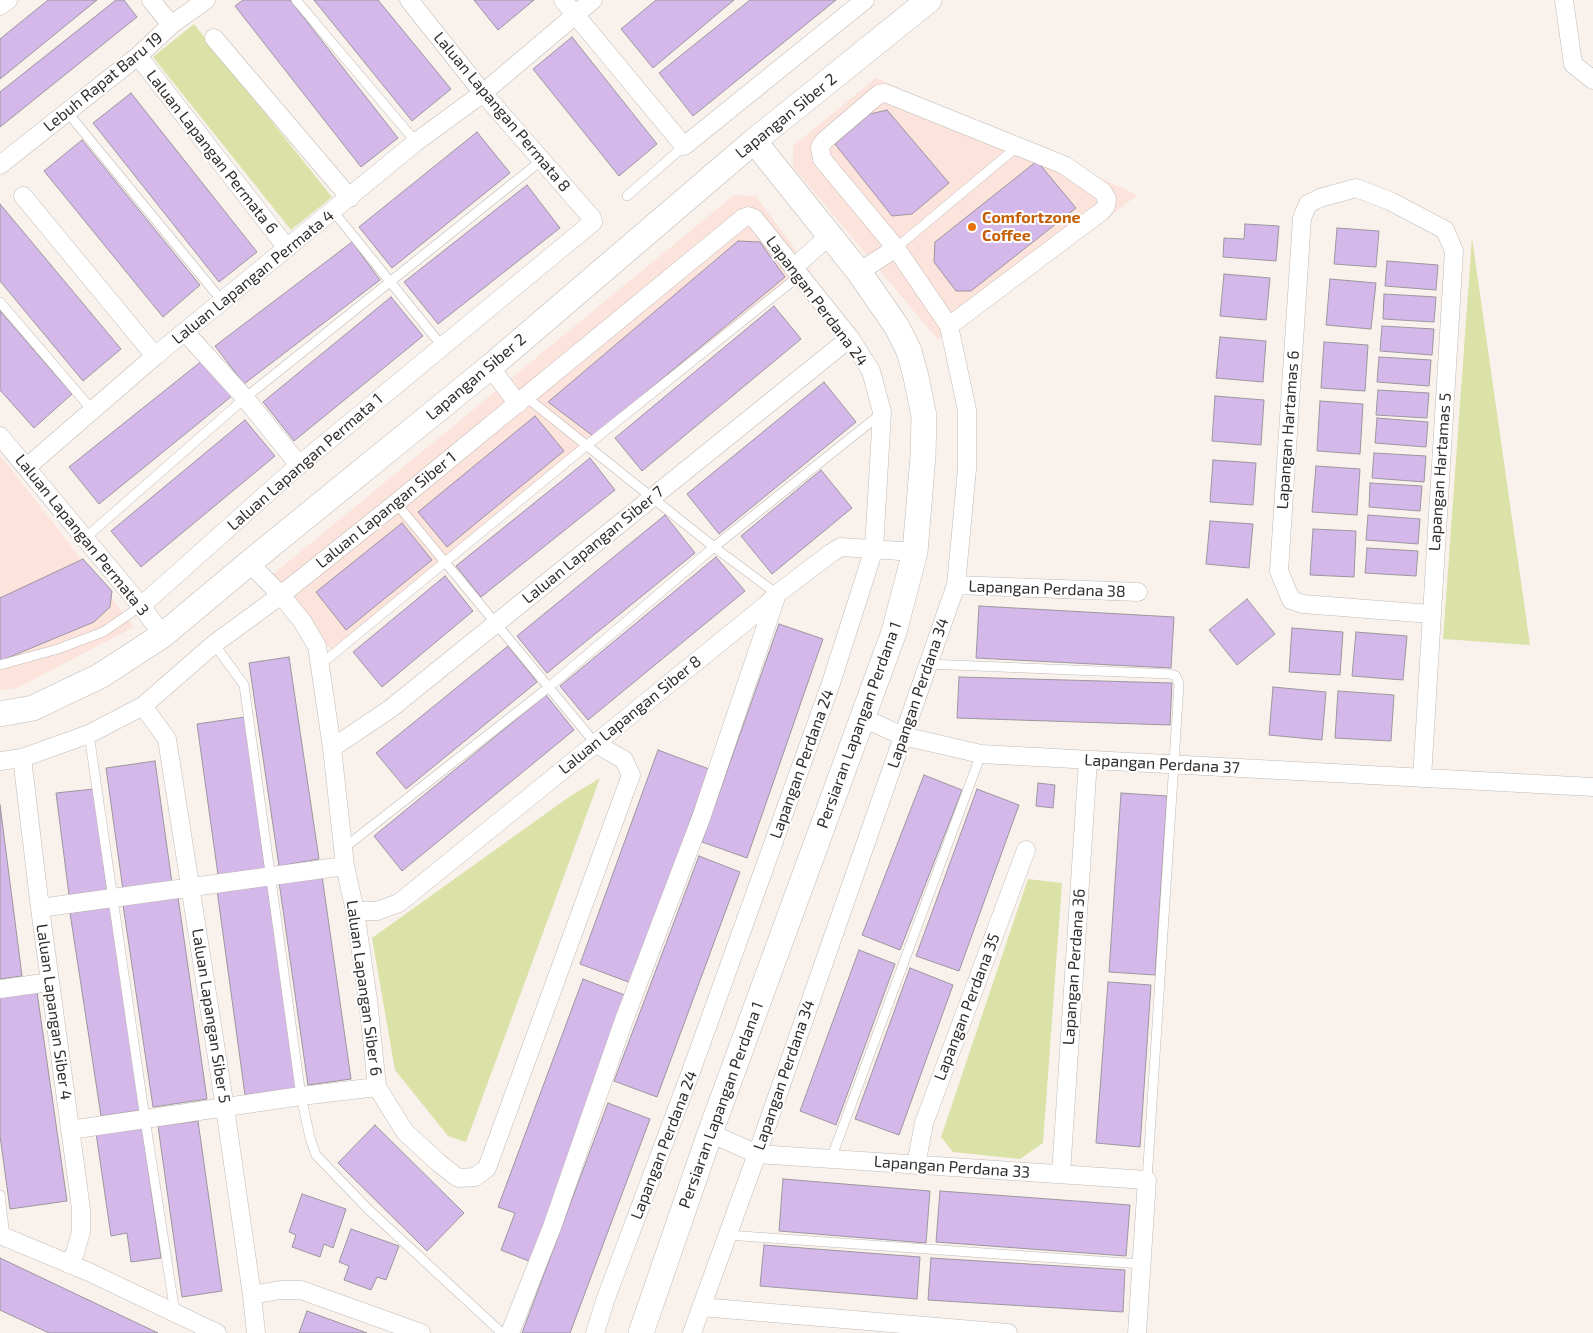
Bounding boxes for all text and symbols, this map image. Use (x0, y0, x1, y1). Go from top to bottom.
street label: Lebuh Rapat Baru 19 (40, 28, 166, 136)
street label: Laluan Lapangan Permata 8 (429, 28, 575, 196)
street label: Laluan Lapangan Permata 6 (142, 66, 282, 238)
street label: Lapangan Siber 2 (732, 69, 840, 163)
street label: Laluan Lapangan Permata 4 (168, 206, 338, 348)
place label: Comfortzone Coffee (982, 208, 1081, 246)
marker: Comfortzone Coffee (966, 221, 978, 233)
street label: Lapangan Perdana 24 (762, 232, 872, 370)
street label: Lapangan Siber 2 (422, 330, 530, 424)
street label: Lapangan Hartamas 6 (1273, 350, 1303, 510)
street label: Laluan Lapangan Permata 1 (223, 389, 387, 535)
street label: Lapangan Hartamas 5 (1425, 392, 1455, 552)
street label: Laluan Lapangan Siber 1 (312, 448, 460, 572)
street label: Laluan Lapangan Permata 3 (11, 451, 153, 619)
street label: Laluan Lapangan Siber 7 (518, 482, 668, 608)
street label: Lapangan Perdana 38 (968, 577, 1126, 601)
street label: Lapangan Perdana 34 (883, 615, 953, 771)
street label: Persiaran Lapangan Perdana 1 (813, 619, 905, 831)
street label: Laluan Lapangan Siber 8 (555, 652, 705, 778)
street label: Lapangan Perdana 24 (766, 687, 838, 841)
street label: Lapangan Perdana 37 (1084, 750, 1240, 778)
street label: Lapangan Perdana 36 (1059, 888, 1089, 1046)
street label: Laluan Lapangan Siber 6 (342, 899, 386, 1077)
street label: Laluan Lapangan Siber 4 (32, 923, 76, 1101)
street label: Laluan Lapangan Siber 5 (188, 927, 234, 1105)
street label: Lapangan Perdana 35 (930, 931, 1004, 1083)
street label: Lapangan Perdana 34 (749, 997, 819, 1153)
street label: Persiaran Lapangan Perdana 1 (675, 999, 767, 1211)
street label: Lapangan Perdana 24 (627, 1068, 701, 1222)
street label: Lapangan Perdana 33 (873, 1152, 1031, 1182)

